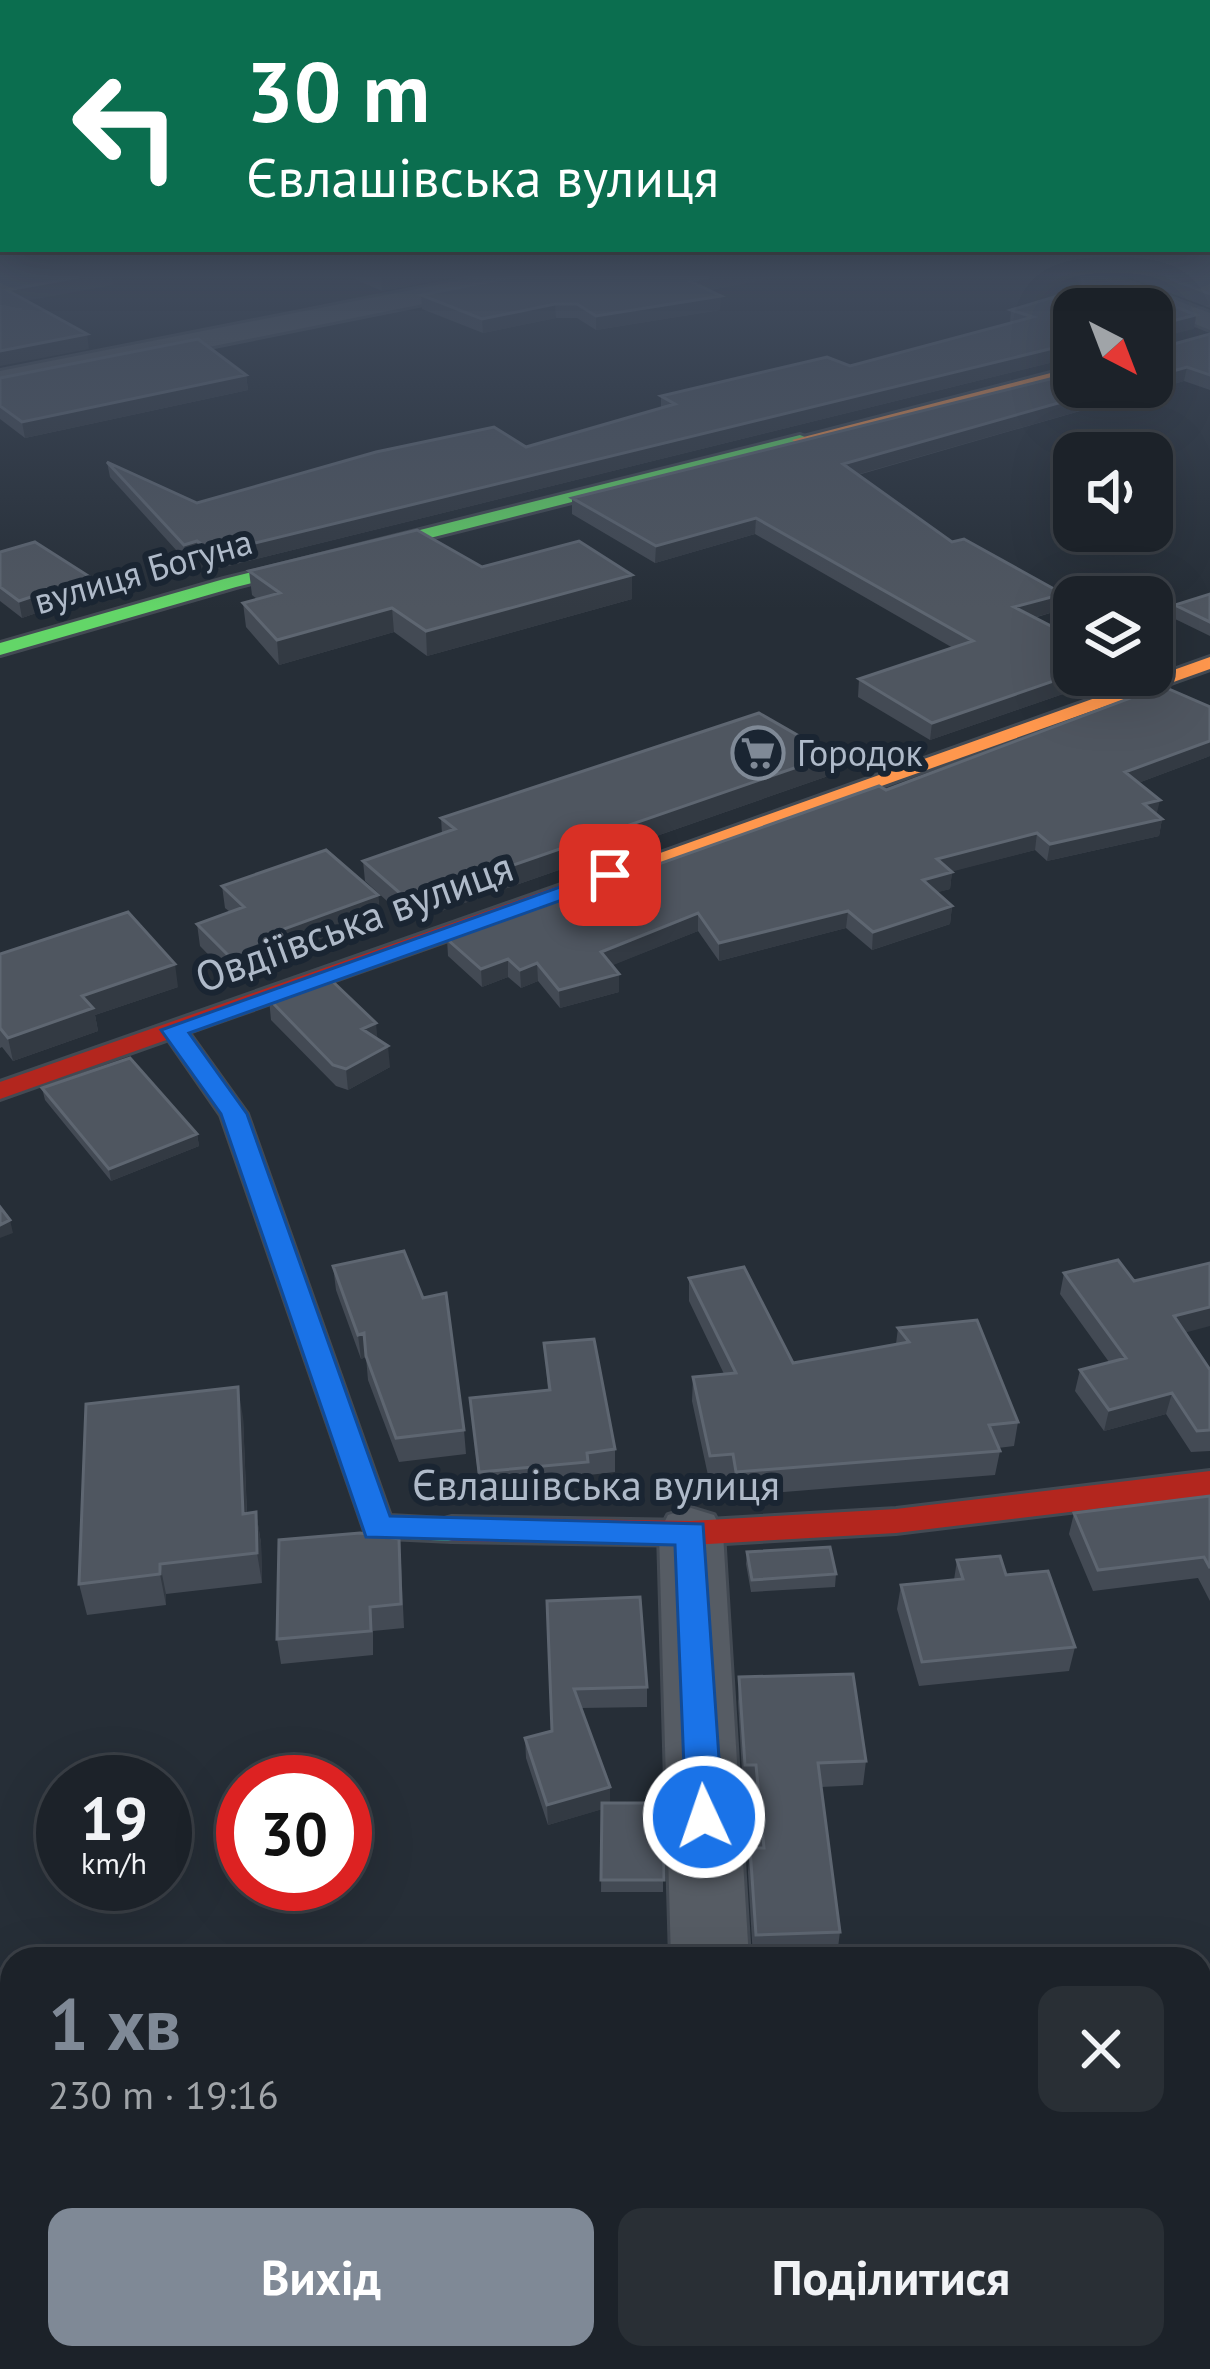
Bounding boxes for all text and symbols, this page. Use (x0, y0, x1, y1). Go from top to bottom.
text: 30 m (246, 36, 430, 145)
icon: left (48, 48, 204, 204)
text: Євлашівська вулиця (246, 142, 719, 212)
north arrow (1053, 288, 1173, 408)
map controls (1053, 288, 1173, 696)
button: sound (1053, 432, 1173, 552)
street label: вулиця Богуна (28, 517, 257, 624)
button: layers (1053, 576, 1173, 696)
supermarket icon: Городок (730, 725, 786, 781)
place label: Городок (797, 729, 923, 776)
pin (559, 824, 661, 926)
street label: Овдіївська вулиця (188, 839, 520, 1004)
icon: arrive (577, 842, 643, 908)
street label: Євлашівська вулиця (412, 1457, 780, 1512)
position arrow (641, 1754, 767, 1880)
speed limit sign: 30 (216, 1755, 372, 1911)
text: 19 (80, 1779, 148, 1857)
text: km/h (81, 1843, 147, 1882)
text: 1 хв (48, 1977, 181, 2070)
button: close (1038, 1986, 1164, 2112)
text: 230 m · 19:16 (48, 2069, 279, 2120)
button: Вихід (48, 2208, 594, 2346)
button: Поділитися (618, 2208, 1164, 2346)

